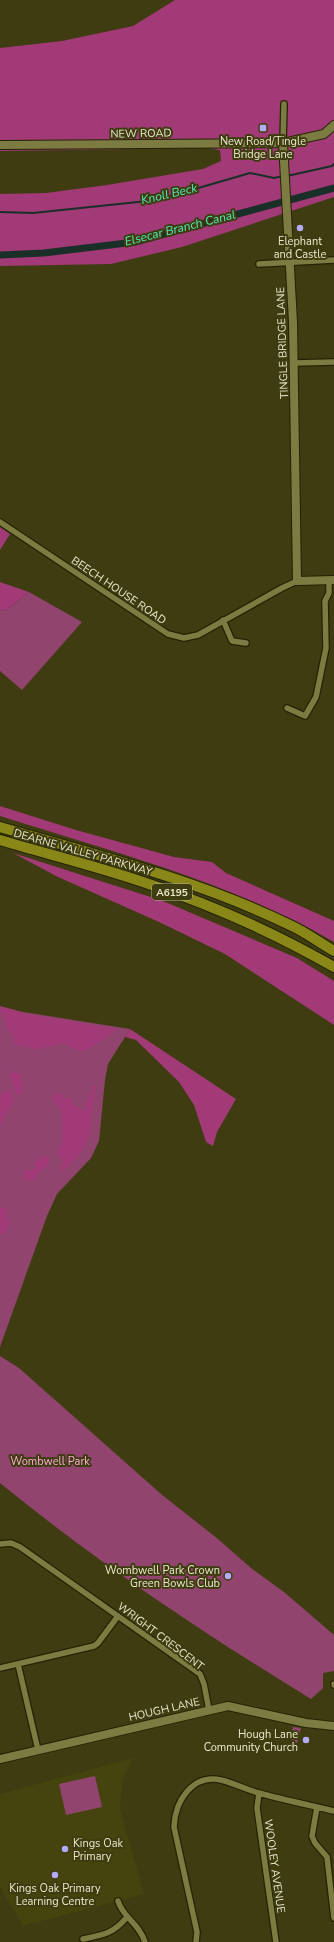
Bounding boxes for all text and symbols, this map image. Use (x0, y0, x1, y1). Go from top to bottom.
marker: New Road/Tingle Bridge Lane (258, 123, 268, 133)
street label: NEW ROAD (110, 125, 172, 142)
place label: New Road/Tingle Bridge Lane (220, 134, 306, 162)
water label: Knoll Beck (139, 180, 200, 208)
water label: Elsecar Branch Canal (123, 206, 238, 250)
marker: Elephant and Castle (295, 223, 305, 233)
place label: Elephant and Castle (274, 234, 326, 262)
street label: TINGLE BRIDGE LANE (273, 287, 292, 399)
street label: BEECH HOUSE ROAD (68, 553, 169, 628)
street label: DEARNE VALLEY PARKWAY (12, 825, 154, 880)
road number: A6195 (152, 884, 192, 900)
park label: Wombwell Park (10, 1454, 90, 1469)
place label: Wombwell Park Crown Green Bowls Club (105, 1563, 220, 1591)
marker: Wombwell Park Crown Green Bowls Club (223, 1571, 233, 1581)
street label: WRIGHT CRESCENT (114, 1599, 207, 1674)
street label: HOUGH LANE (127, 1694, 201, 1725)
place label: Hough Lane Community Church (204, 1727, 298, 1755)
marker: Hough Lane Community Church (301, 1735, 311, 1745)
street label: WOOLEY AVENUE (261, 1818, 289, 1914)
place label: Kings Oak Primary (73, 1836, 124, 1864)
marker: Kings Oak Primary (60, 1844, 70, 1854)
marker: Kings Oak Primary Learning Centre (50, 1870, 60, 1880)
place label: Kings Oak Primary Learning Centre (9, 1881, 101, 1909)

